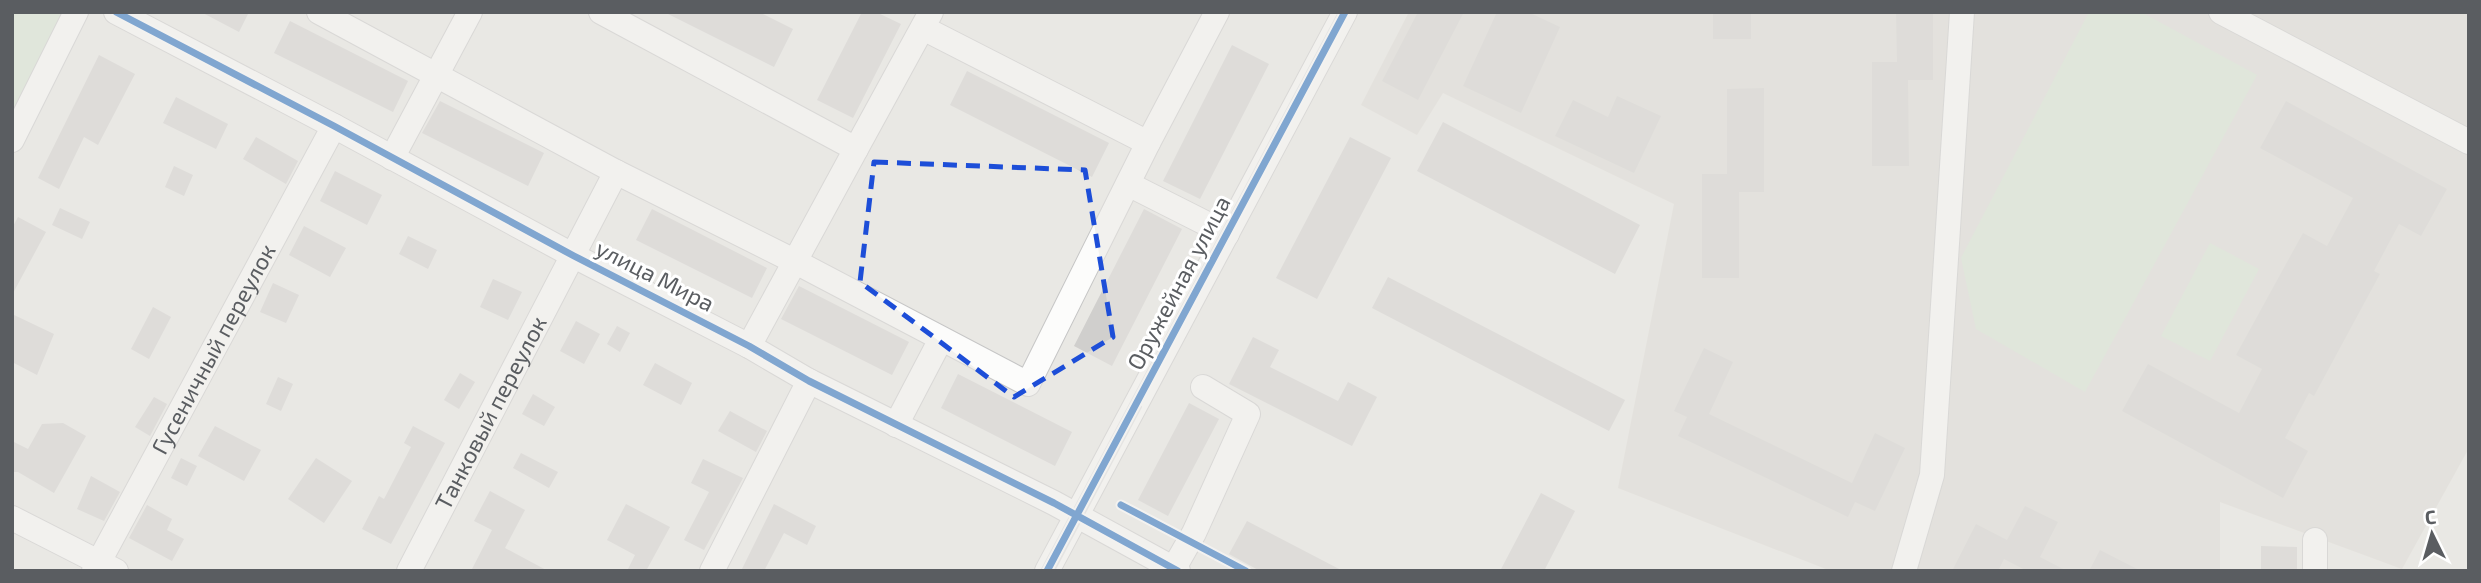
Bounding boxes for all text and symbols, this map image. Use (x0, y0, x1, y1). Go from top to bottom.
street label: Оружейная улица (1120, 191, 1237, 375)
street label: улица Мира (591, 233, 719, 318)
street label: Гусеничный переулок (145, 239, 281, 459)
street label: Танковый переулок (428, 311, 552, 514)
north arrow (2397, 499, 2467, 569)
text: С (2424, 505, 2437, 529)

